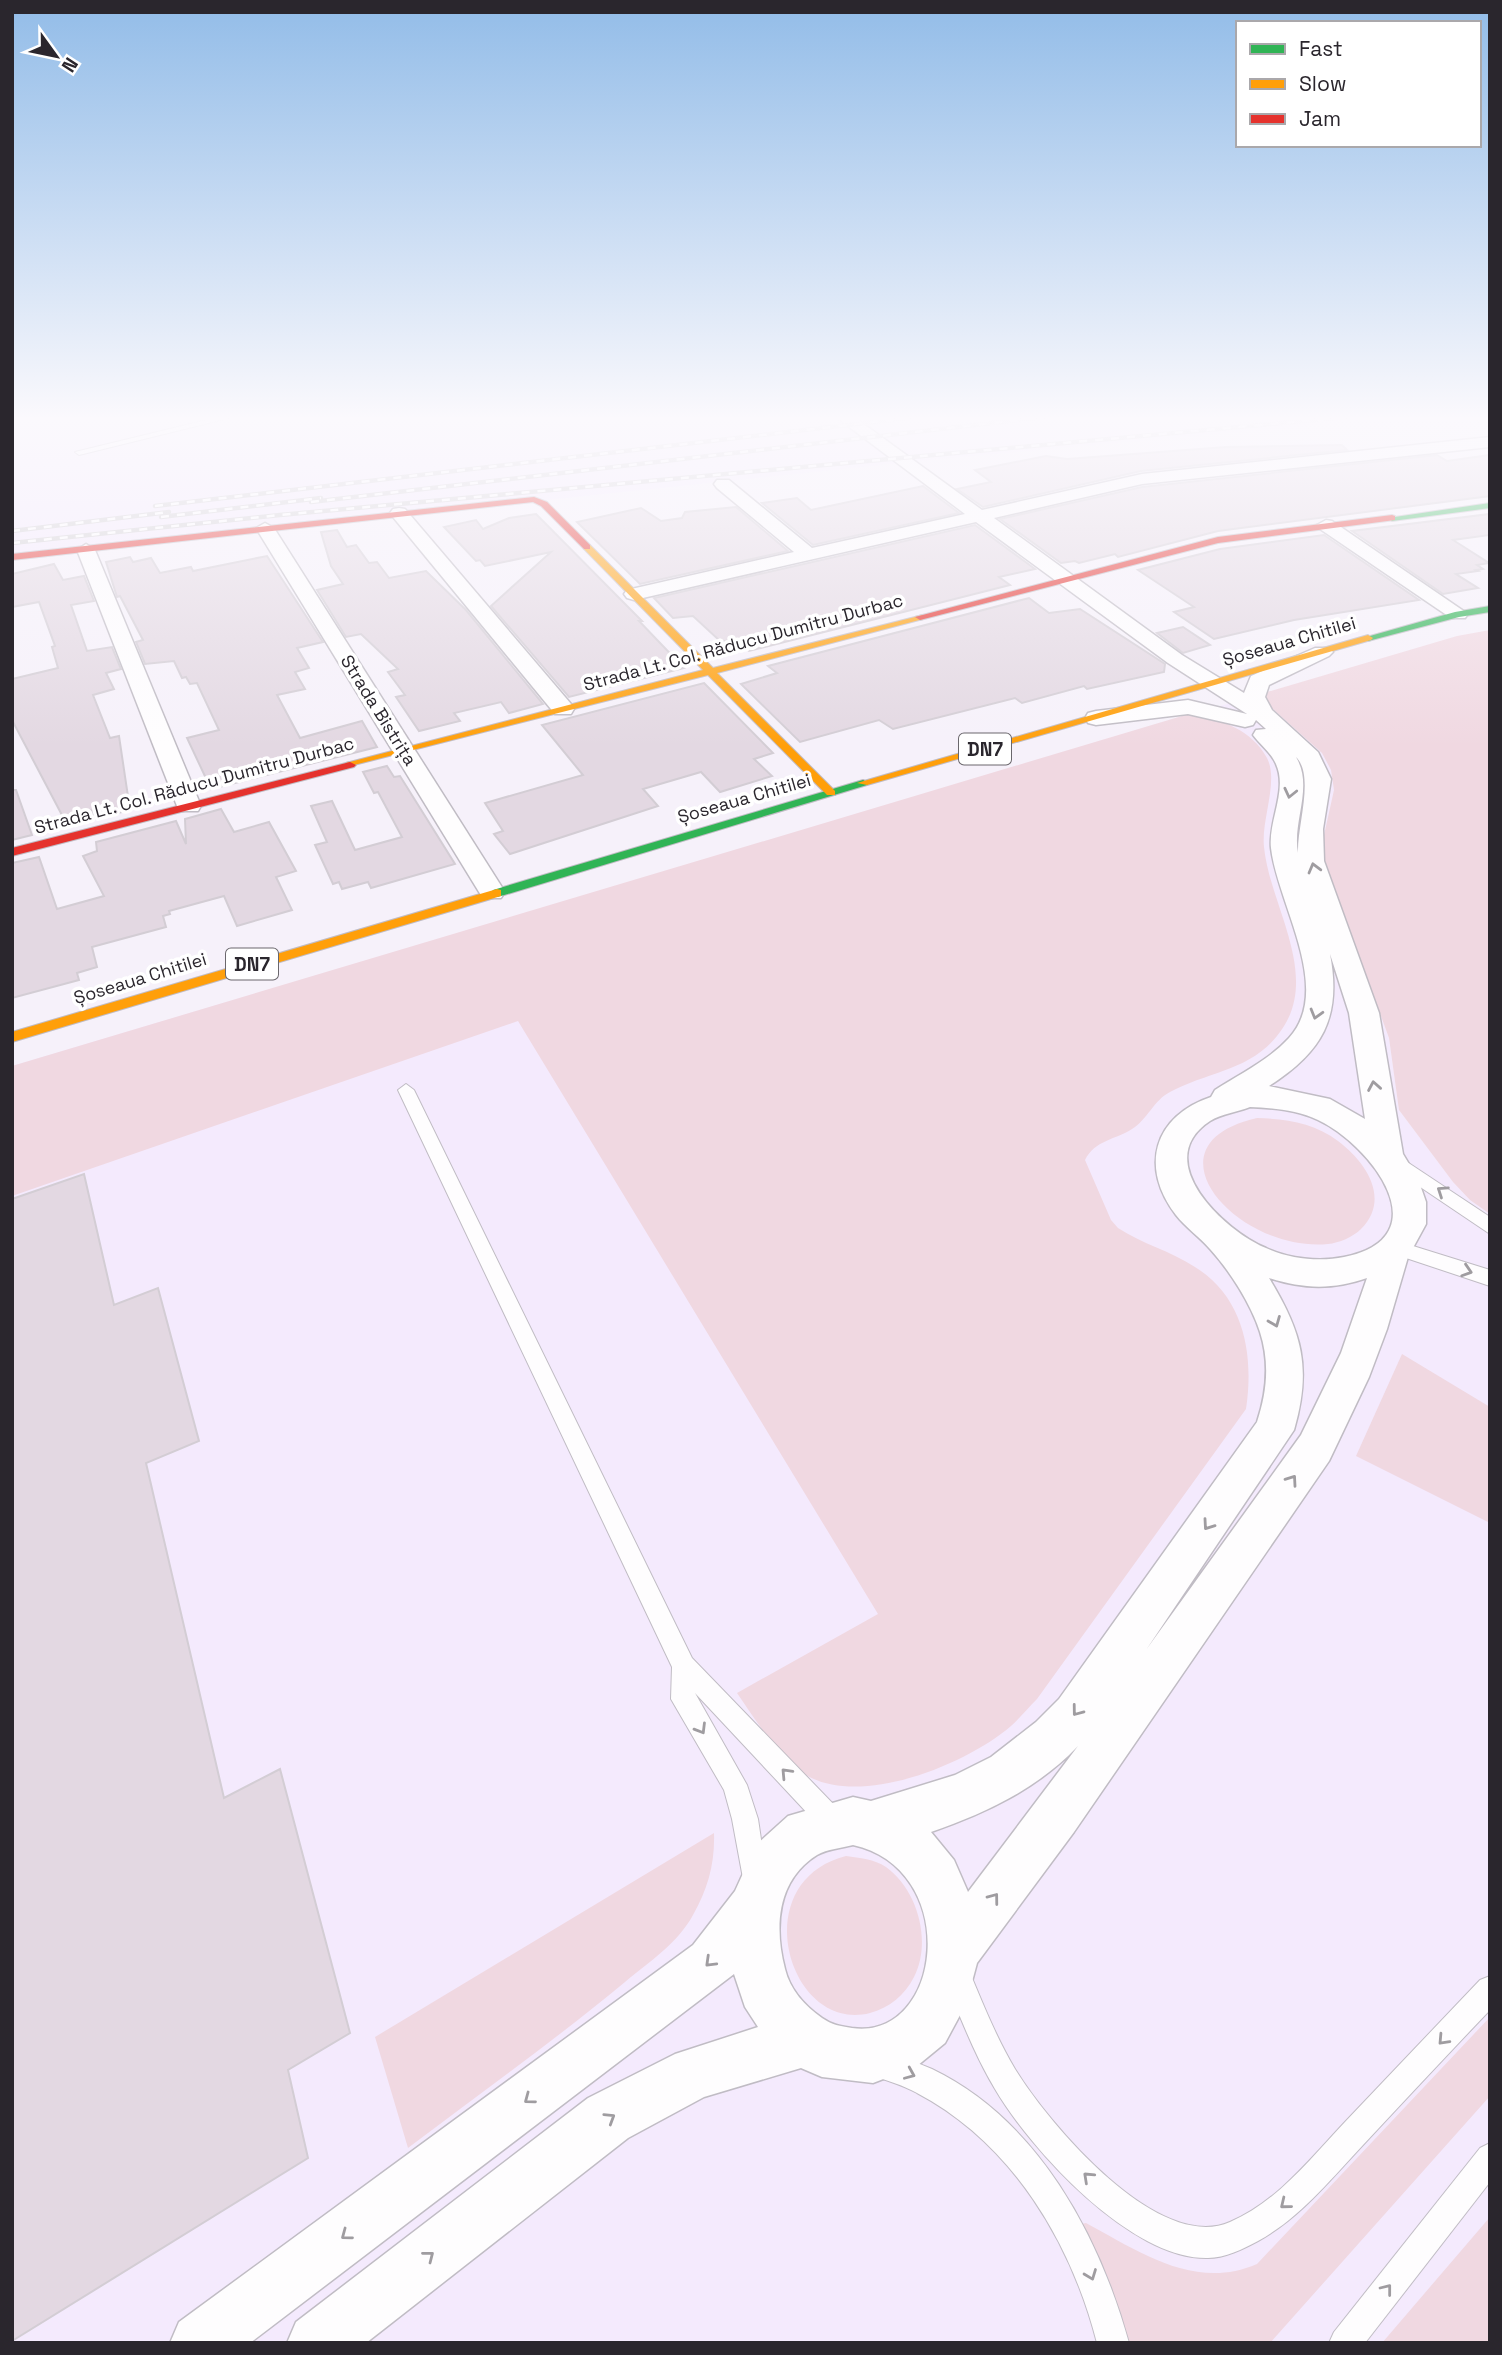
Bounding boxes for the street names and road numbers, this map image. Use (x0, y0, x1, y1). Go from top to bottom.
street label: Strada Lt. Col. Răducu Dumitru Durbac (581, 588, 905, 696)
street label: Șoseaua Chitilei (1220, 611, 1358, 671)
street label: Strada Bistrița (336, 650, 422, 770)
street label: Strada Lt. Col. Răducu Dumitru Durbac (32, 731, 356, 839)
road number: DN7 (959, 734, 1011, 764)
street label: Șoseaua Chitilei (675, 768, 813, 828)
street label: Șoseaua Chitilei (71, 947, 209, 1009)
road number: DN7 (226, 948, 278, 980)

